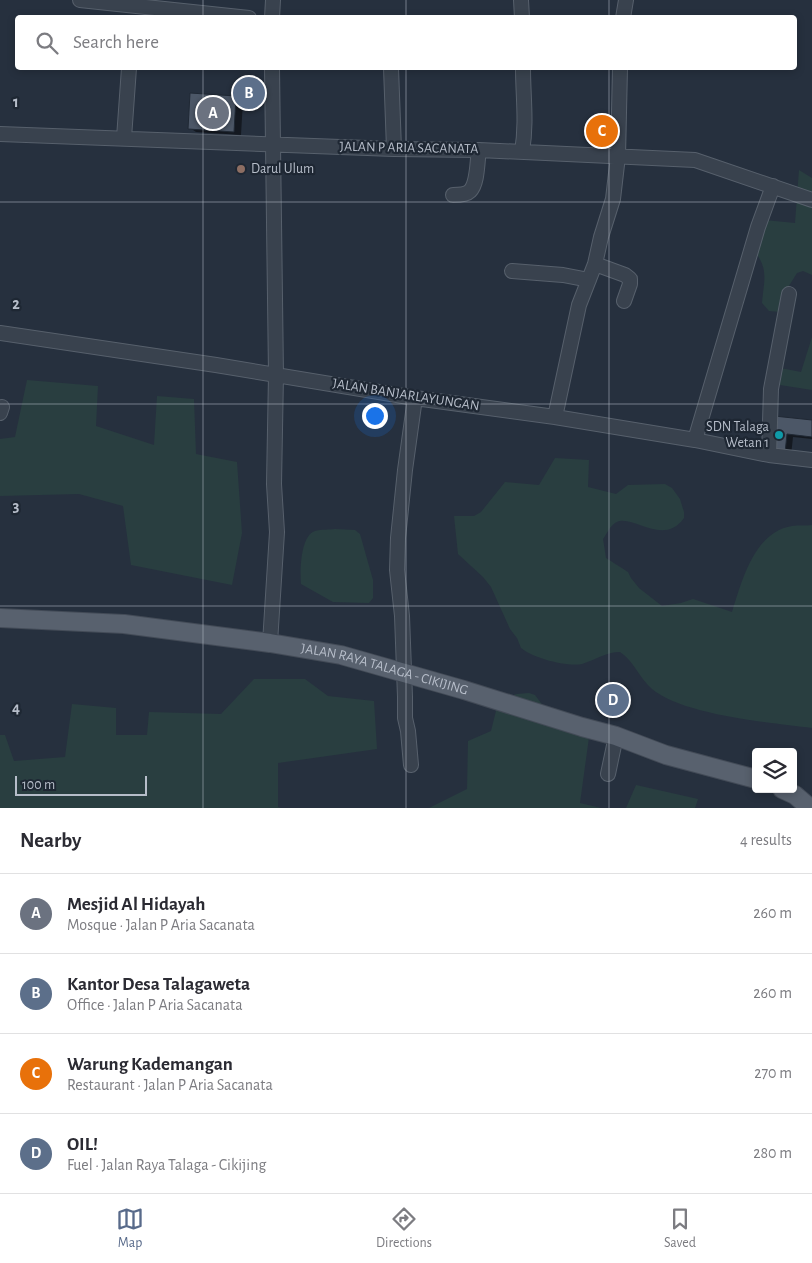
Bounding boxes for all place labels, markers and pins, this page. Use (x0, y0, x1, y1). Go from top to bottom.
pin: B (233, 74, 265, 112)
pin: A (197, 94, 229, 132)
pin: C (586, 112, 618, 150)
place label: Darul Ulum (251, 162, 314, 176)
marker: Darul Ulum (235, 163, 247, 175)
place label: SDN Talaga Wetan 1 (706, 420, 770, 450)
marker: SDN Talaga Wetan 1 (773, 429, 785, 441)
pin: D (597, 681, 629, 719)

